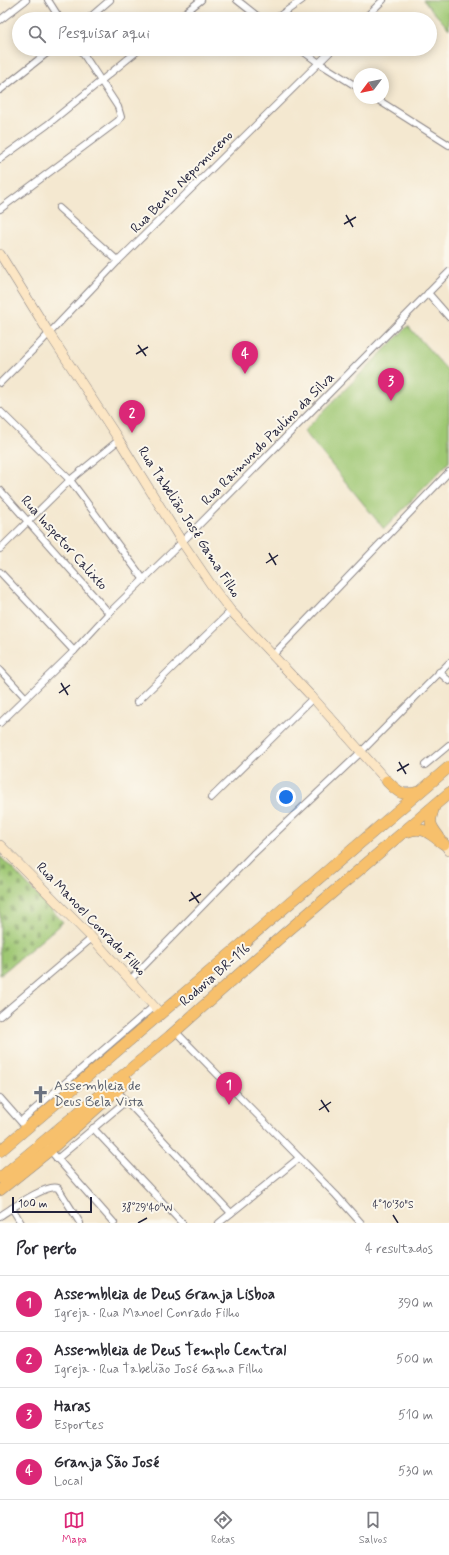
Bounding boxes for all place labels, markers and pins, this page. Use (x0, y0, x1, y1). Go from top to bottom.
pin: 4 (232, 341, 258, 374)
pin: 3 (378, 368, 404, 401)
pin: 2 (119, 400, 145, 433)
pin: 1 (216, 1072, 242, 1105)
place label: Assembleia de Deus Bela Vista (54, 1077, 144, 1111)
church icon: Assembleia de Deus Bela Vista (31, 1084, 51, 1104)

